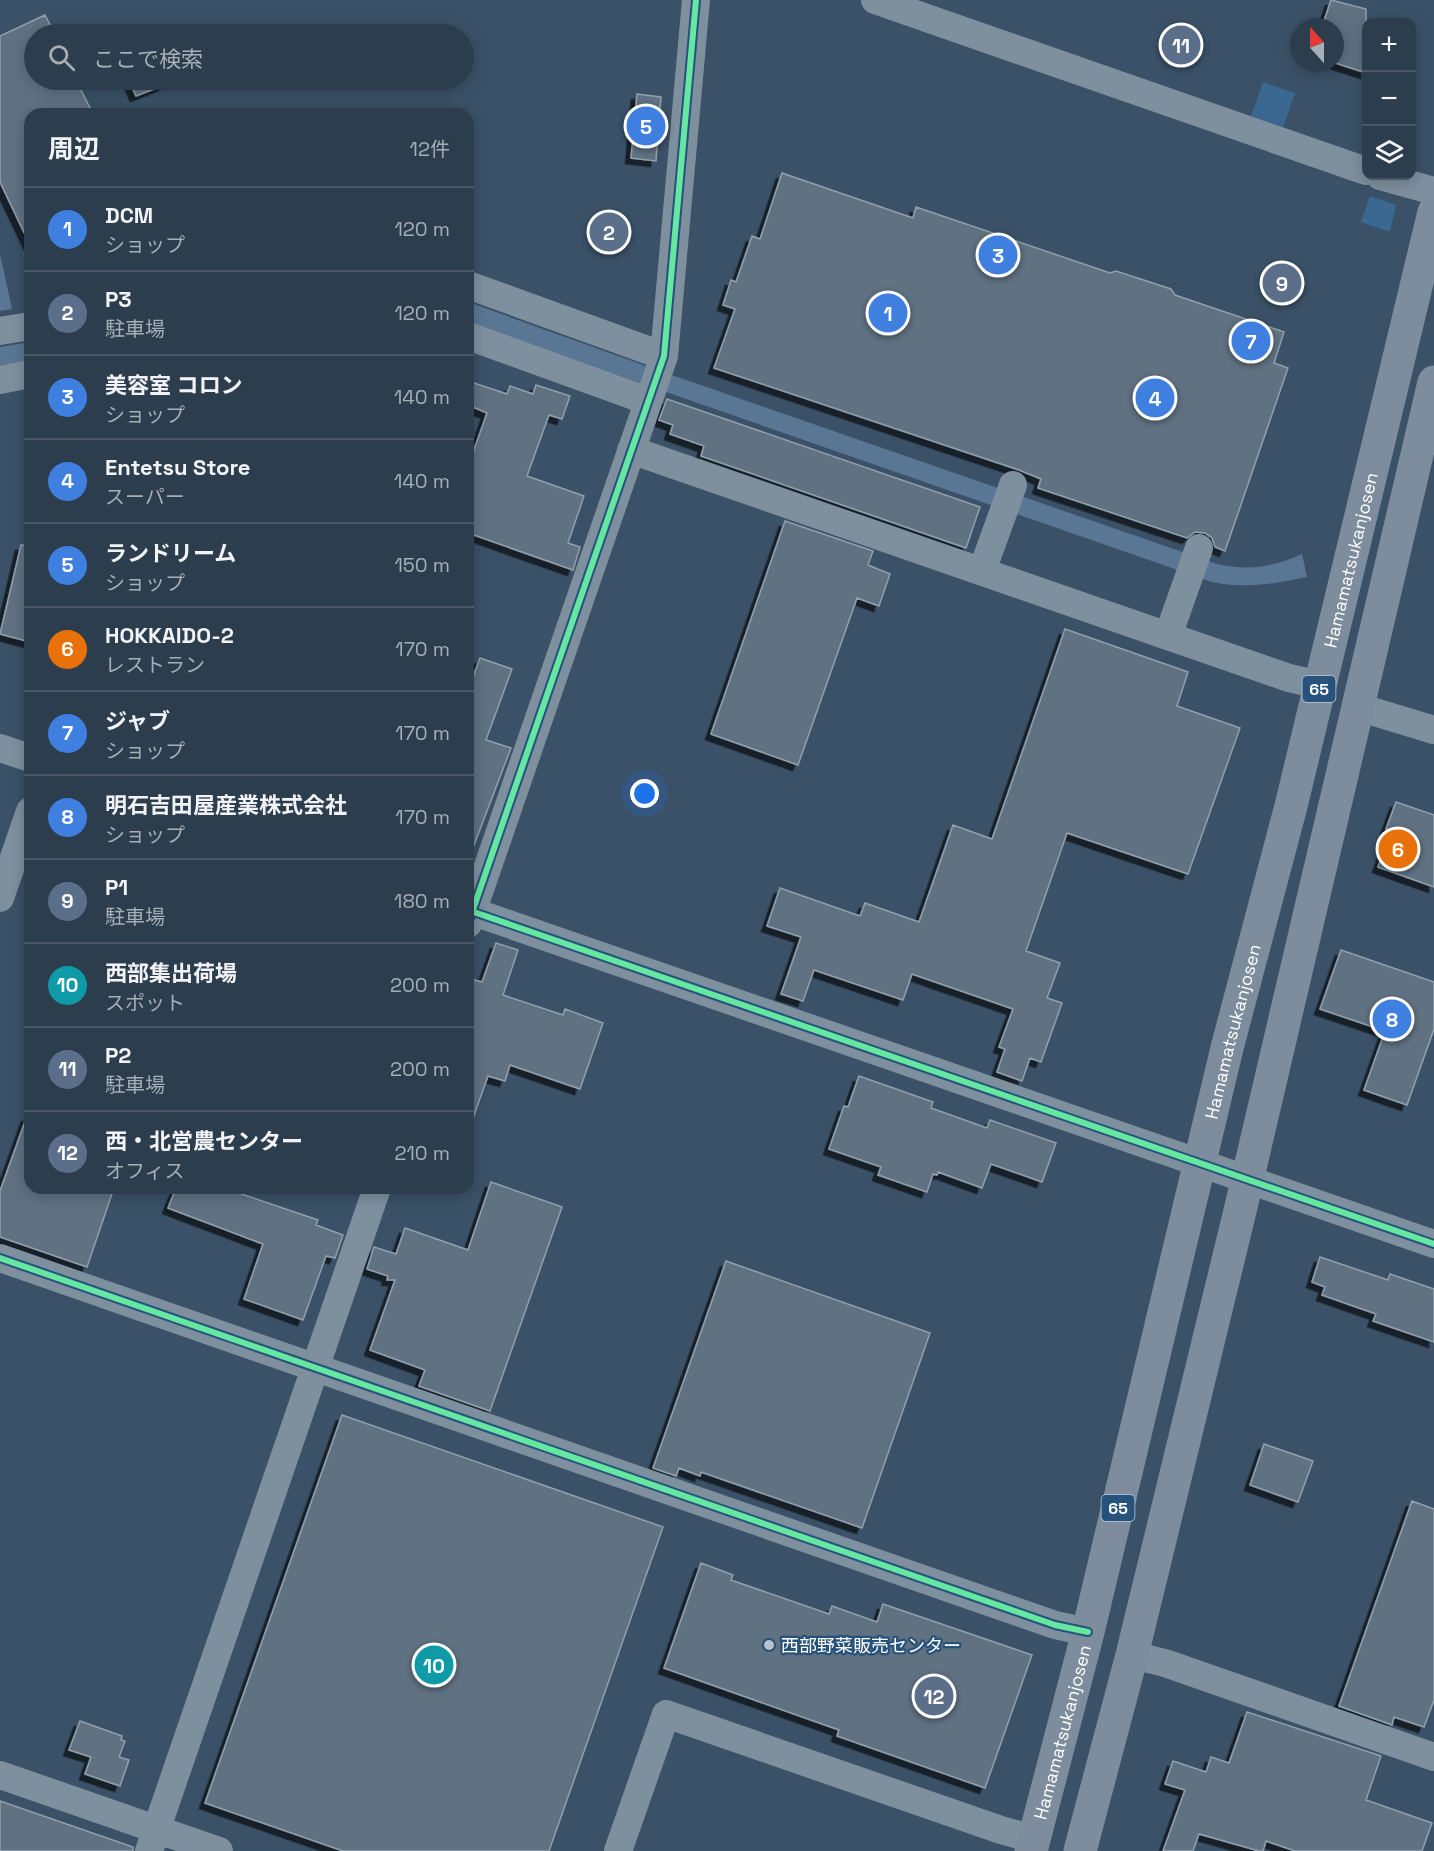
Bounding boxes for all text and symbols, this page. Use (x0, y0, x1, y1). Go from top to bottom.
north arrow (1290, 18, 1344, 72)
map controls (1362, 18, 1416, 180)
button: + (1362, 18, 1416, 72)
pin: 11 (1162, 22, 1200, 68)
search box (24, 24, 474, 90)
icon: search (45, 41, 78, 74)
text: ここで検索 (93, 45, 203, 73)
button: − (1362, 72, 1416, 126)
pin: 5 (626, 104, 666, 148)
button: layers (1362, 126, 1416, 180)
text: 周辺 (48, 132, 100, 166)
text: 12件 (410, 136, 450, 162)
text: DCM (105, 201, 153, 229)
pin: 2 (590, 210, 628, 254)
text: 1 (63, 216, 72, 242)
text: 120 m (394, 216, 450, 242)
text: ショップ (105, 232, 185, 258)
pin: 3 (978, 232, 1018, 278)
pin: 9 (1262, 260, 1302, 306)
text: P3 (105, 285, 132, 313)
pin: 1 (868, 290, 908, 336)
text: 2 (62, 300, 73, 326)
text: 120 m (394, 300, 450, 326)
text: 駐車場 (105, 316, 165, 342)
pin: 7 (1232, 318, 1270, 364)
text: 美容室 コロン (105, 371, 243, 399)
pin: 4 (1136, 376, 1174, 420)
text: 3 (61, 384, 74, 410)
text: 140 m (394, 384, 450, 410)
text: ショップ (105, 402, 185, 428)
text: Entetsu Store (105, 453, 251, 481)
text: 4 (61, 468, 74, 494)
text: 140 m (394, 468, 450, 494)
street label: Hamamatsukanjosen (1318, 470, 1382, 650)
text: スーパー (105, 484, 185, 510)
text: ランドリーム (105, 539, 236, 567)
text: 5 (62, 552, 74, 578)
text: 150 m (395, 552, 450, 578)
text: ショップ (105, 570, 185, 596)
text: HOKKAIDO-2 (105, 621, 234, 649)
text: 6 (61, 636, 74, 662)
text: 170 m (395, 636, 450, 662)
text: レストラン (105, 652, 205, 678)
road number: 65 (1302, 676, 1336, 702)
text: ジャブ (105, 707, 170, 735)
text: 7 (62, 720, 73, 746)
text: 170 m (395, 720, 450, 746)
text: ショップ (105, 738, 185, 764)
your location (630, 779, 659, 808)
text: 明石吉田屋産業株式会社 (105, 791, 347, 819)
text: 8 (62, 804, 74, 830)
text: 170 m (395, 804, 450, 830)
text: ショップ (105, 822, 185, 848)
pin: 6 (1378, 826, 1418, 872)
text: P1 (105, 873, 128, 901)
text: 9 (61, 888, 74, 914)
text: 180 m (394, 888, 450, 914)
text: 駐車場 (105, 904, 165, 930)
street label: Hamamatsukanjosen (1199, 941, 1266, 1121)
text: 西部集出荷場 (105, 959, 237, 987)
text: 10 (57, 972, 79, 998)
text: 200 m (390, 972, 450, 998)
text: スポット (105, 990, 185, 1016)
pin: 8 (1372, 996, 1412, 1042)
text: P2 (105, 1041, 131, 1069)
text: 11 (58, 1056, 77, 1082)
text: 200 m (390, 1056, 450, 1082)
text: 駐車場 (105, 1072, 165, 1098)
text: 西・北営農センター (105, 1127, 303, 1155)
text: 12 (57, 1140, 78, 1166)
text: 210 m (394, 1140, 450, 1166)
text: オフィス (105, 1158, 185, 1184)
road number: 65 (1102, 1495, 1134, 1521)
place label: 西部野菜販売センター (781, 1634, 961, 1657)
marker: 西部野菜販売センター (762, 1638, 776, 1652)
pin: 10 (414, 1642, 454, 1688)
street label: Hamamatsukanjosen (1028, 1642, 1096, 1822)
pin: 12 (914, 1674, 954, 1718)

